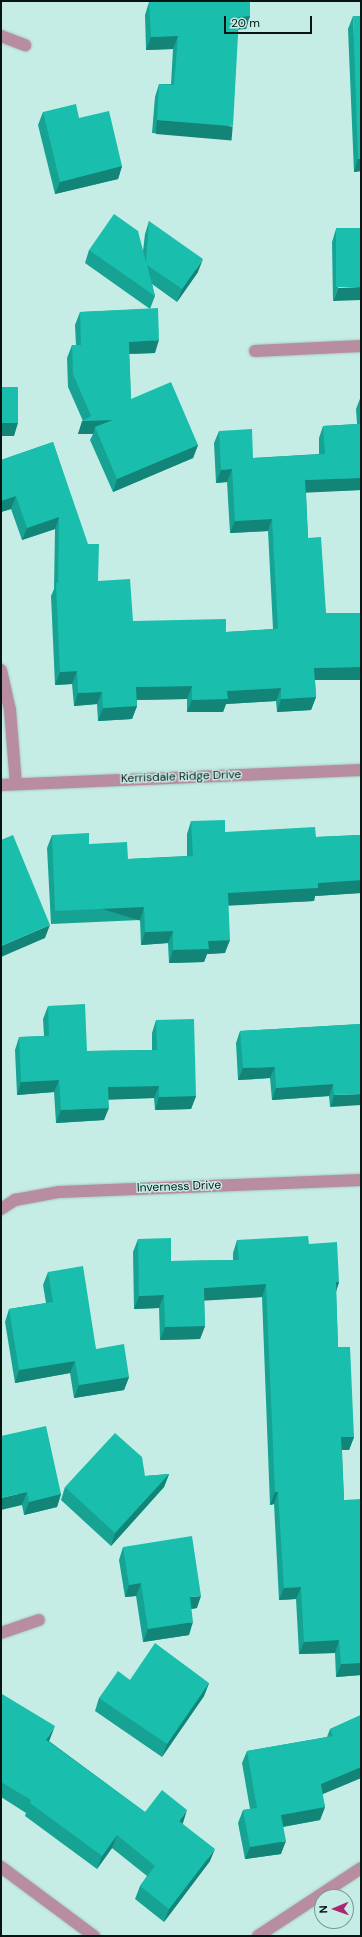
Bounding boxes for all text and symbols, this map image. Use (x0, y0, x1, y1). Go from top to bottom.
scale bar (226, 8, 314, 34)
text: 20 m (231, 15, 260, 31)
street label: Kerrisdale Ridge Drive (121, 768, 241, 786)
street label: Inverness Drive (137, 1178, 221, 1196)
north arrow (314, 1889, 354, 1929)
text: N (316, 1905, 330, 1914)

